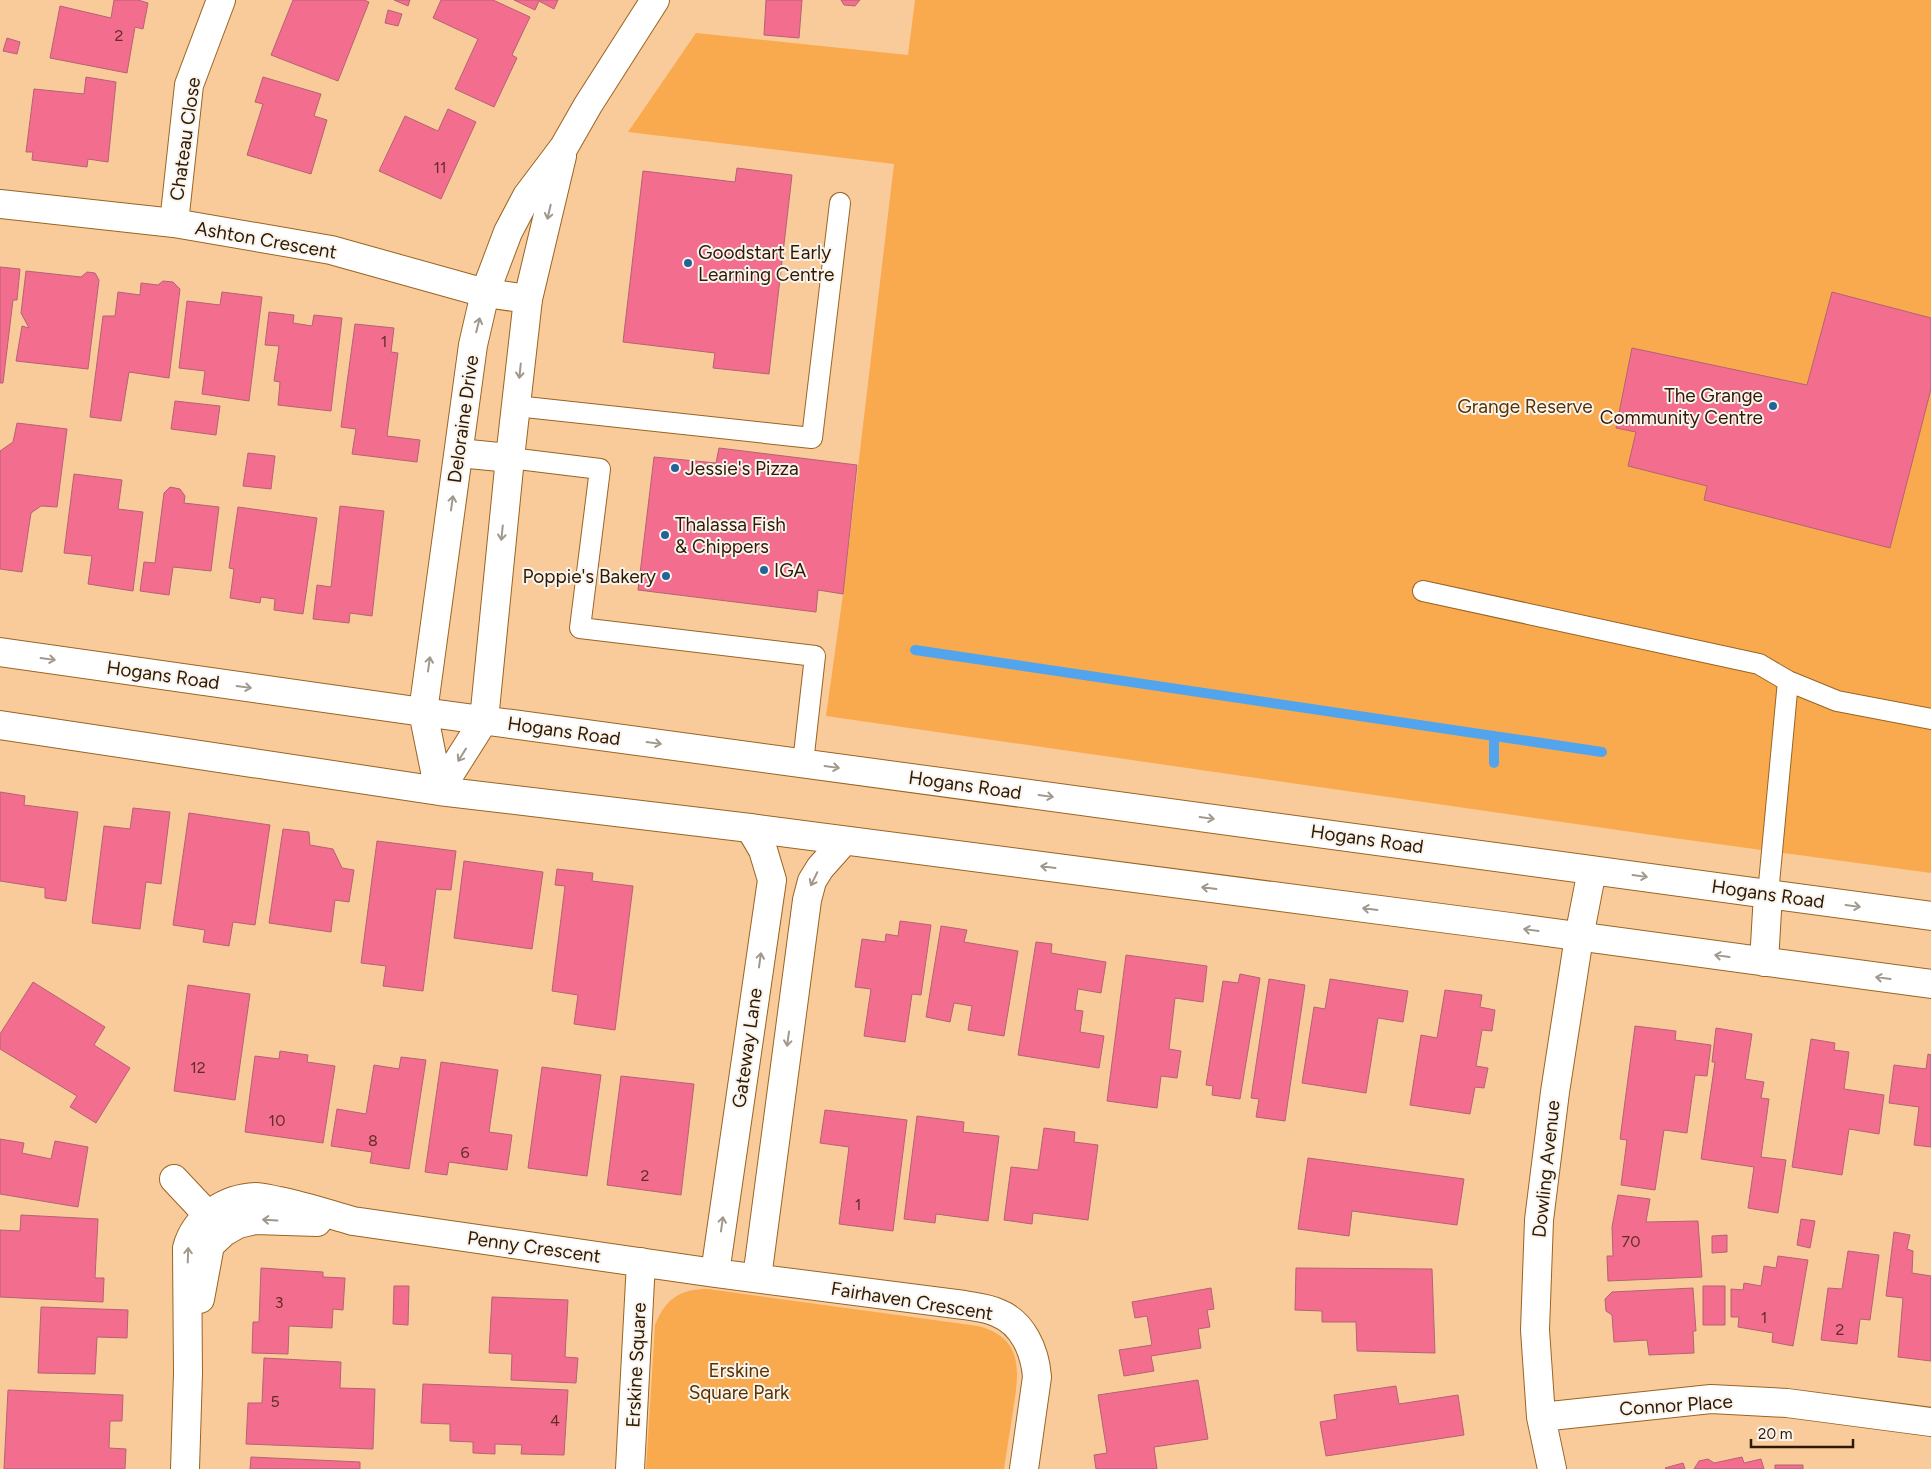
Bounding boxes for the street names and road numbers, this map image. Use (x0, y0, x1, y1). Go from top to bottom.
street label: Chateau Close (165, 76, 205, 202)
street label: Ashton Crescent (193, 216, 339, 264)
street label: Deloraine Drive (443, 354, 483, 484)
street label: Hogans Road (105, 656, 221, 694)
street label: Hogans Road (506, 712, 622, 750)
street label: Hogans Road (907, 766, 1023, 804)
street label: Hogans Road (1309, 820, 1425, 858)
street label: Hogans Road (1710, 875, 1826, 913)
street label: Gateway Lane (727, 987, 767, 1109)
street label: Dowling Avenue (1527, 1099, 1565, 1239)
street label: Penny Crescent (466, 1226, 602, 1268)
street label: Fairhaven Crescent (829, 1277, 995, 1325)
street label: Erskine Square (621, 1302, 651, 1428)
street label: Connor Place (1619, 1390, 1733, 1420)

